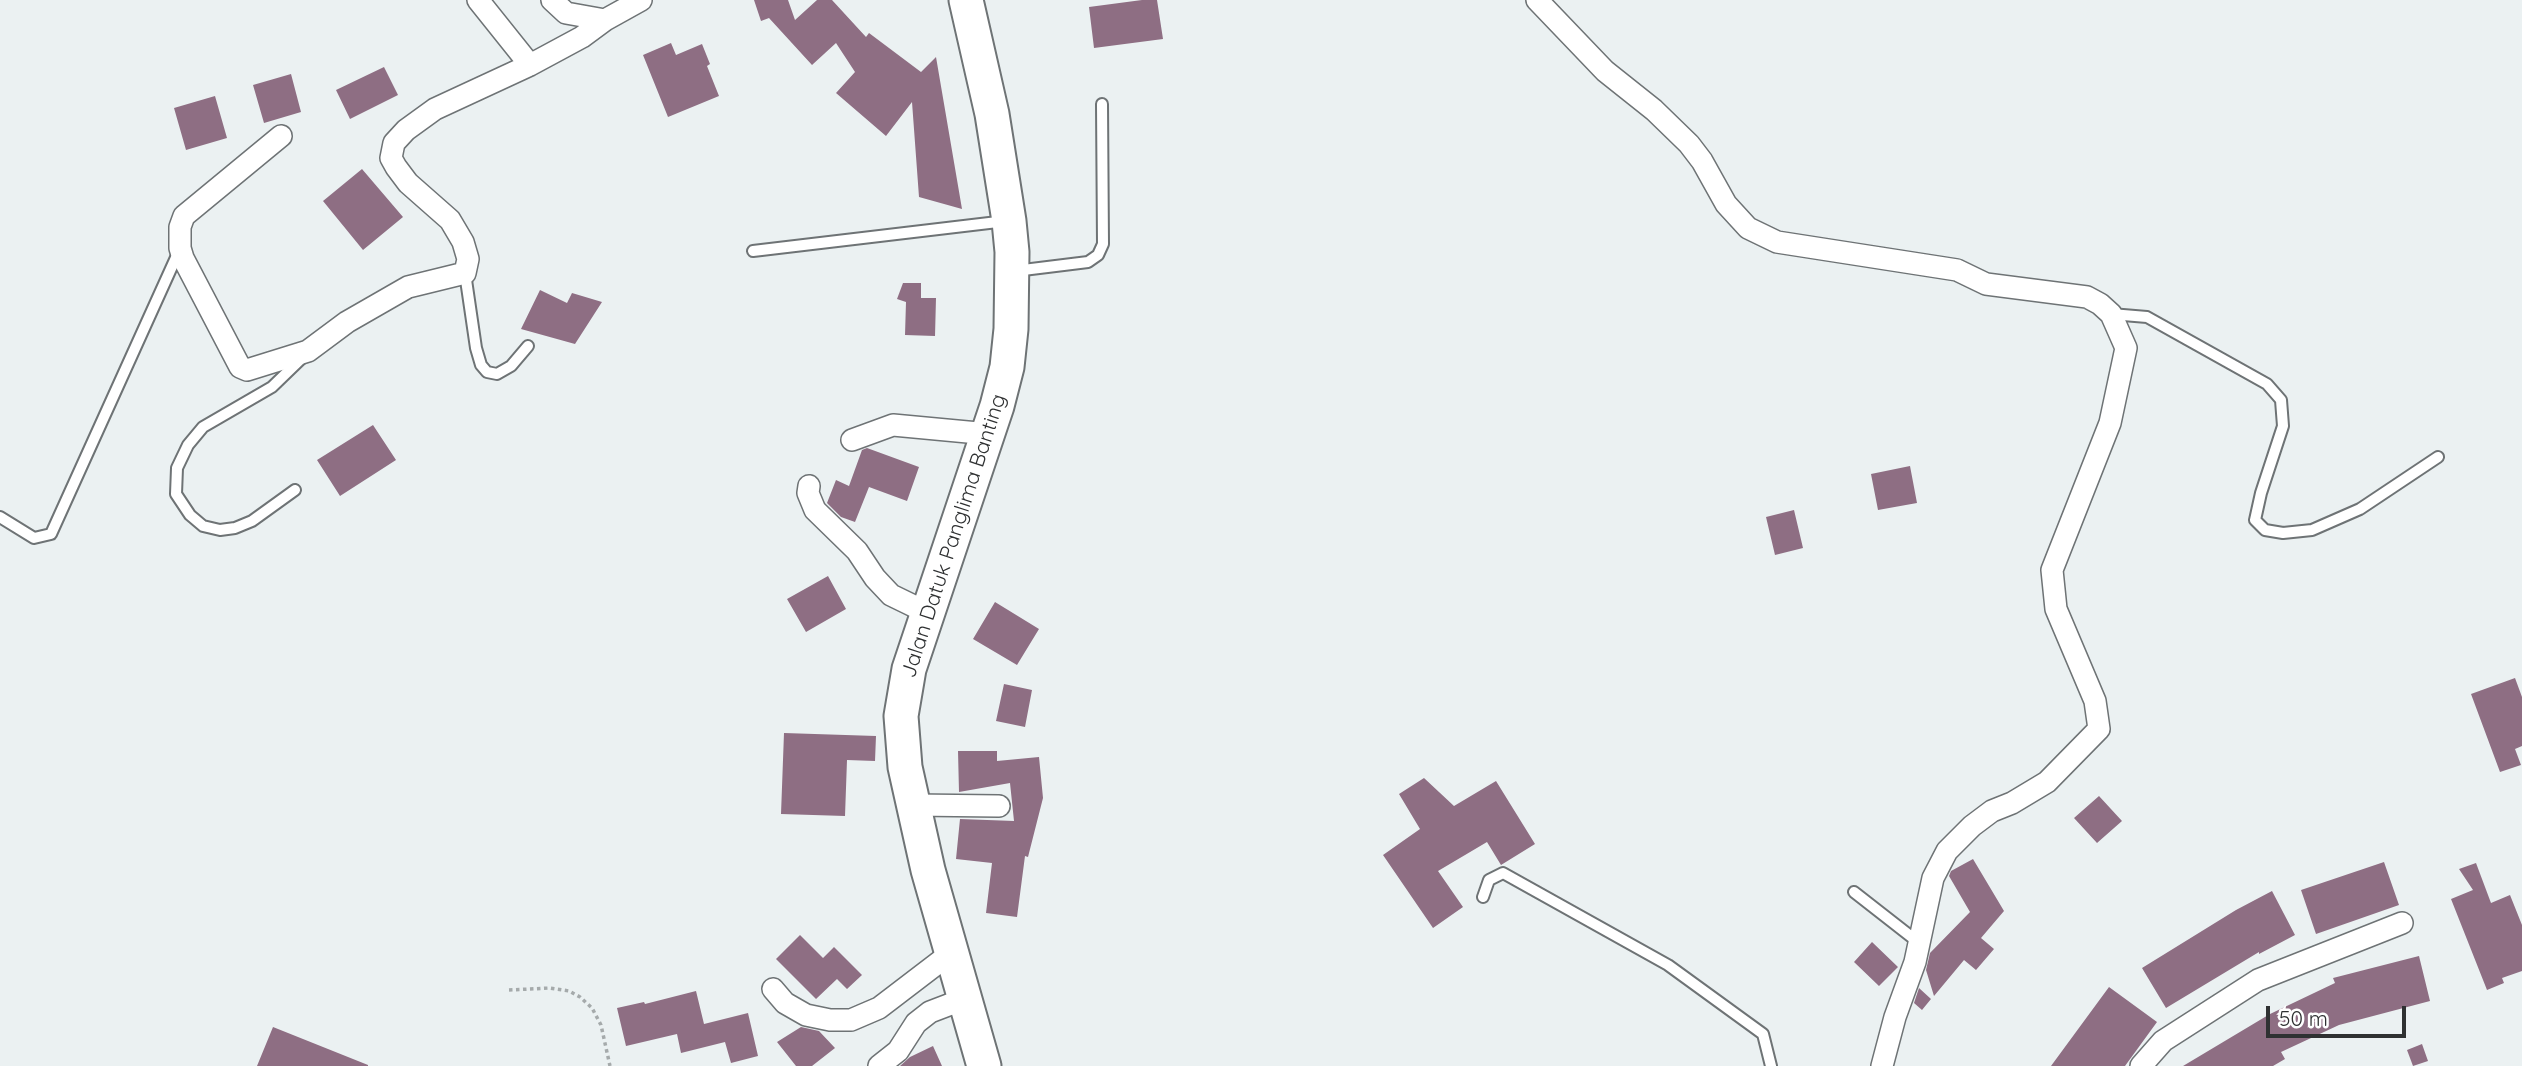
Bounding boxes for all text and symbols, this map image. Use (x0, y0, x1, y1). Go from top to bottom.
street label: Jalan Datuk Panglima Banting (896, 391, 1012, 681)
scale bar (2270, 992, 2410, 1036)
text: 50 m (2279, 1005, 2328, 1031)

